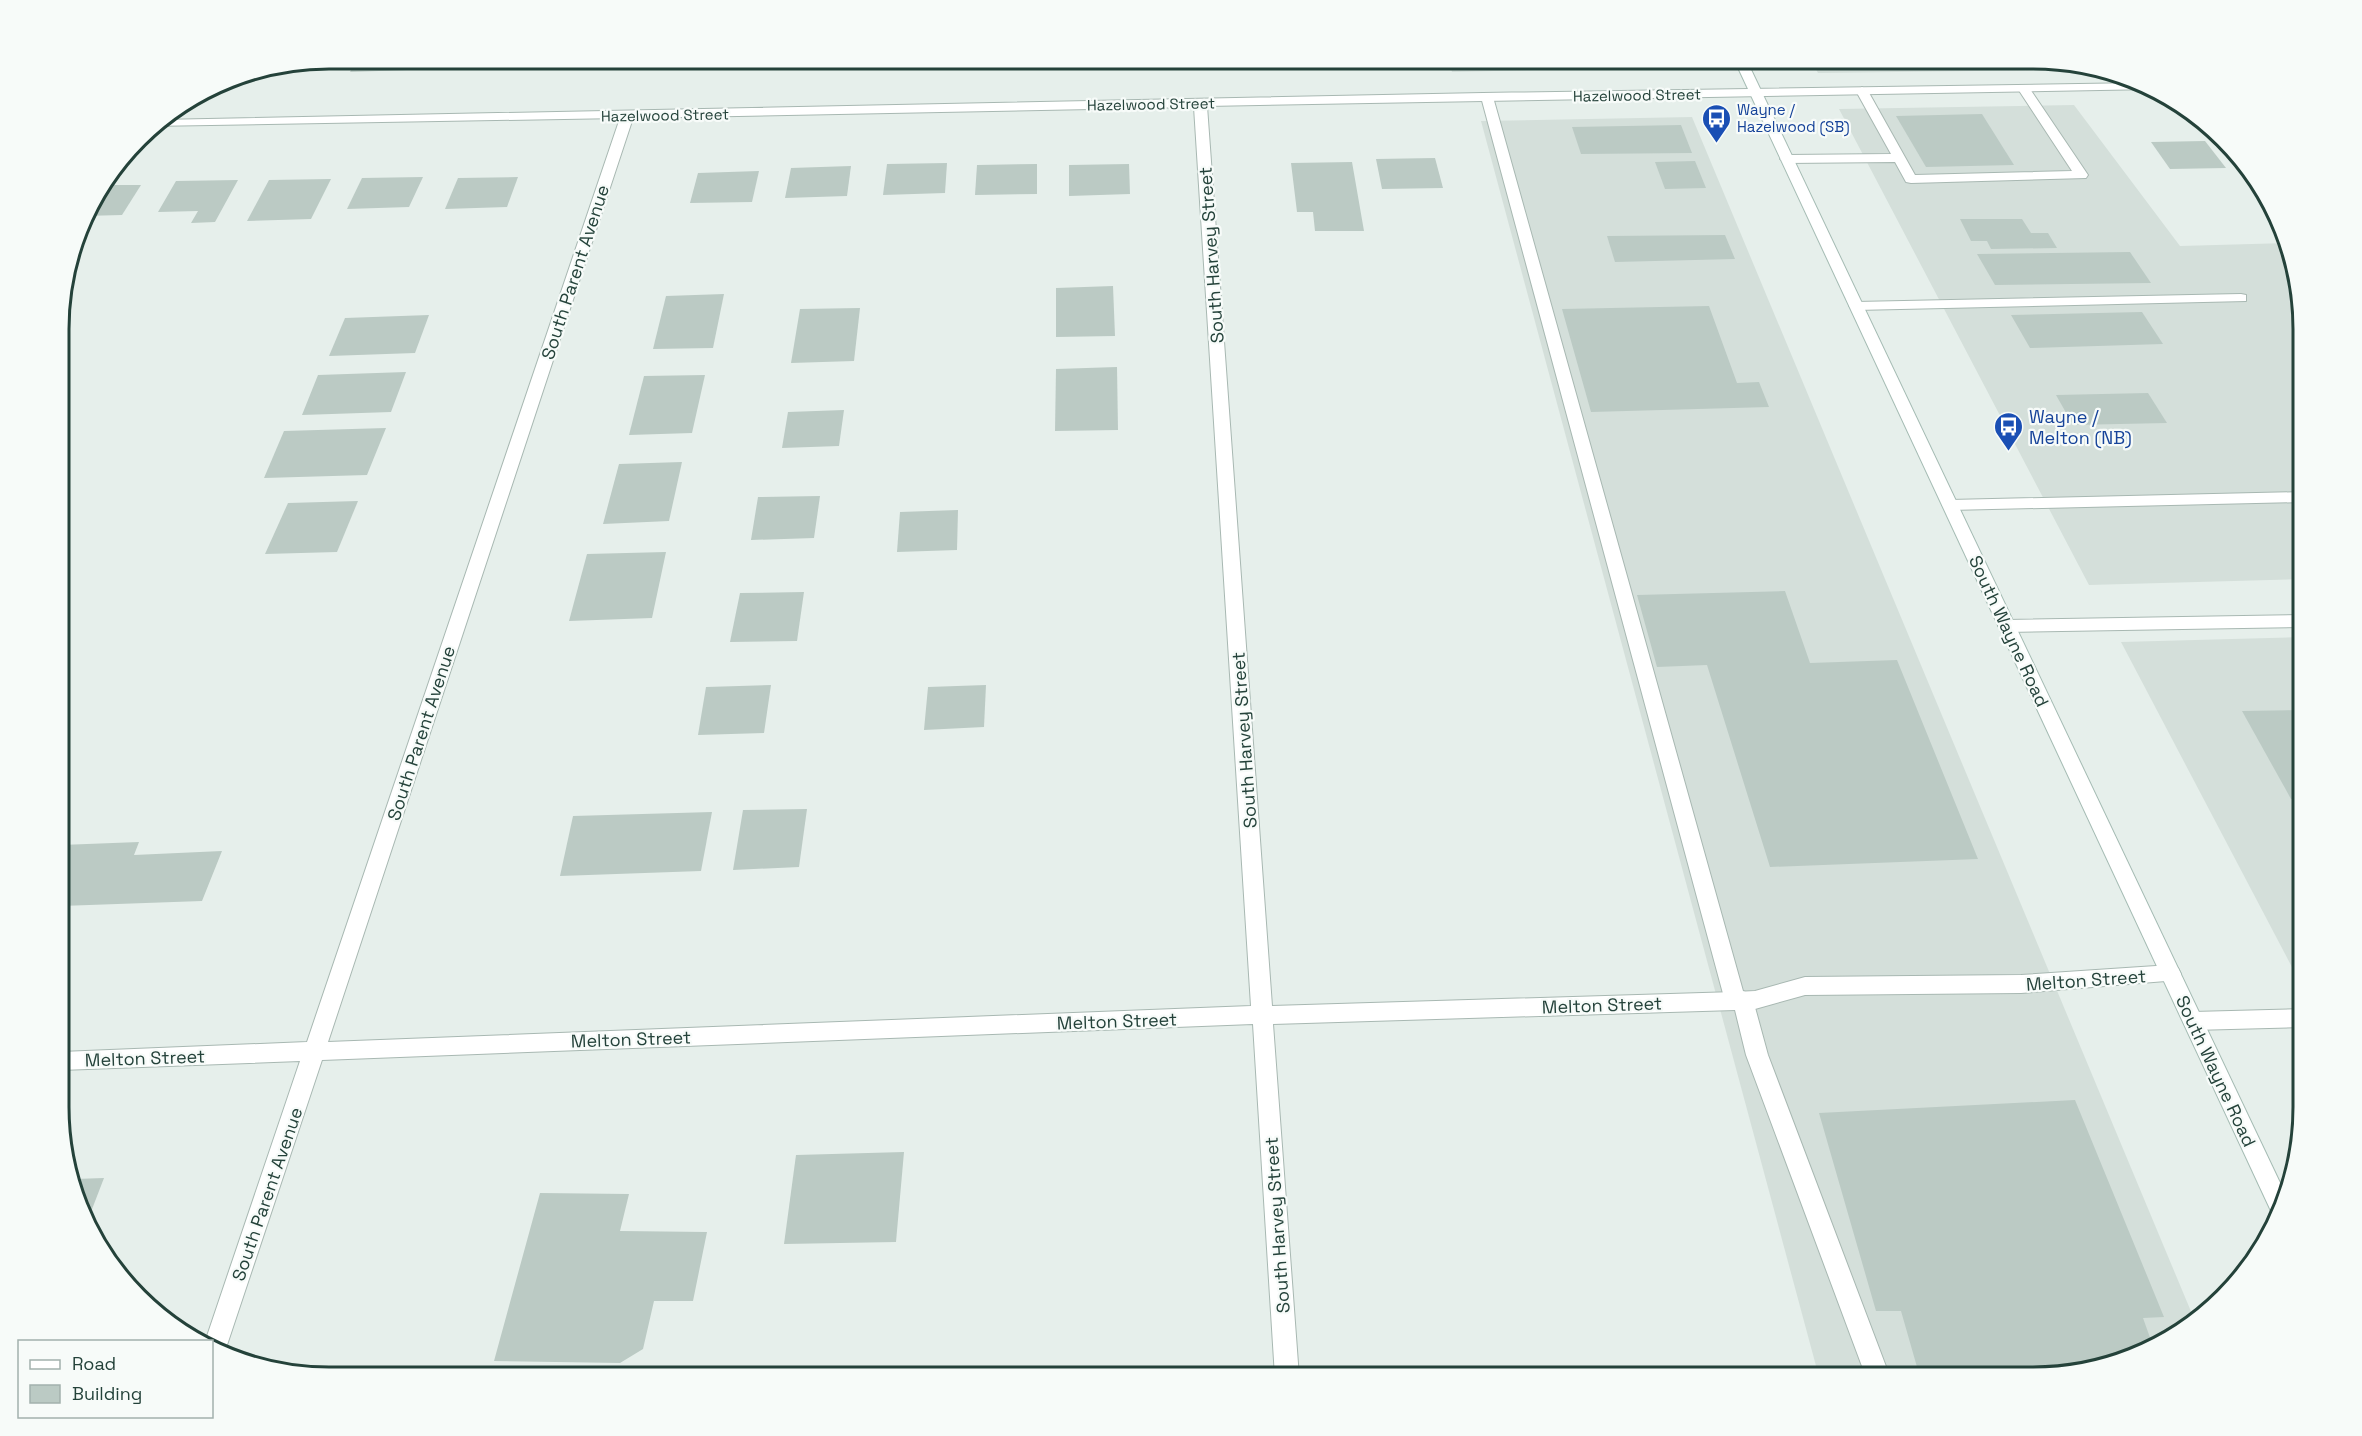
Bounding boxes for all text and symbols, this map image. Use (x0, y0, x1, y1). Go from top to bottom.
street label: Hazelwood Street (1573, 84, 1701, 106)
street label: Hazelwood Street (1087, 93, 1215, 115)
place label: Wayne / Hazelwood (SB) (1737, 100, 1850, 137)
bus stop icon: Wayne / Hazelwood (SB) (1700, 102, 1732, 144)
street label: Hazelwood Street (601, 104, 729, 126)
street label: South Harvey Street (1193, 166, 1229, 344)
street label: South Parent Avenue (536, 182, 614, 362)
place label: Wayne / Melton (NB) (2029, 405, 2132, 449)
bus stop icon: Wayne / Melton (NB) (1992, 410, 2024, 452)
street label: South Wayne Road (1964, 552, 2054, 710)
street label: South Parent Avenue (382, 643, 460, 823)
street label: South Harvey Street (1226, 651, 1262, 829)
street label: Melton Street (2025, 964, 2147, 996)
street label: Melton Street (1541, 991, 1663, 1019)
street label: South Wayne Road (2171, 992, 2261, 1150)
street label: Melton Street (1056, 1007, 1178, 1035)
street label: Melton Street (570, 1025, 692, 1053)
street label: Melton Street (84, 1044, 206, 1072)
street label: South Parent Avenue (226, 1104, 308, 1284)
street label: South Harvey Street (1259, 1136, 1295, 1314)
legend (18, 1340, 213, 1418)
text: Road (72, 1352, 116, 1375)
text: Building (72, 1382, 142, 1405)

